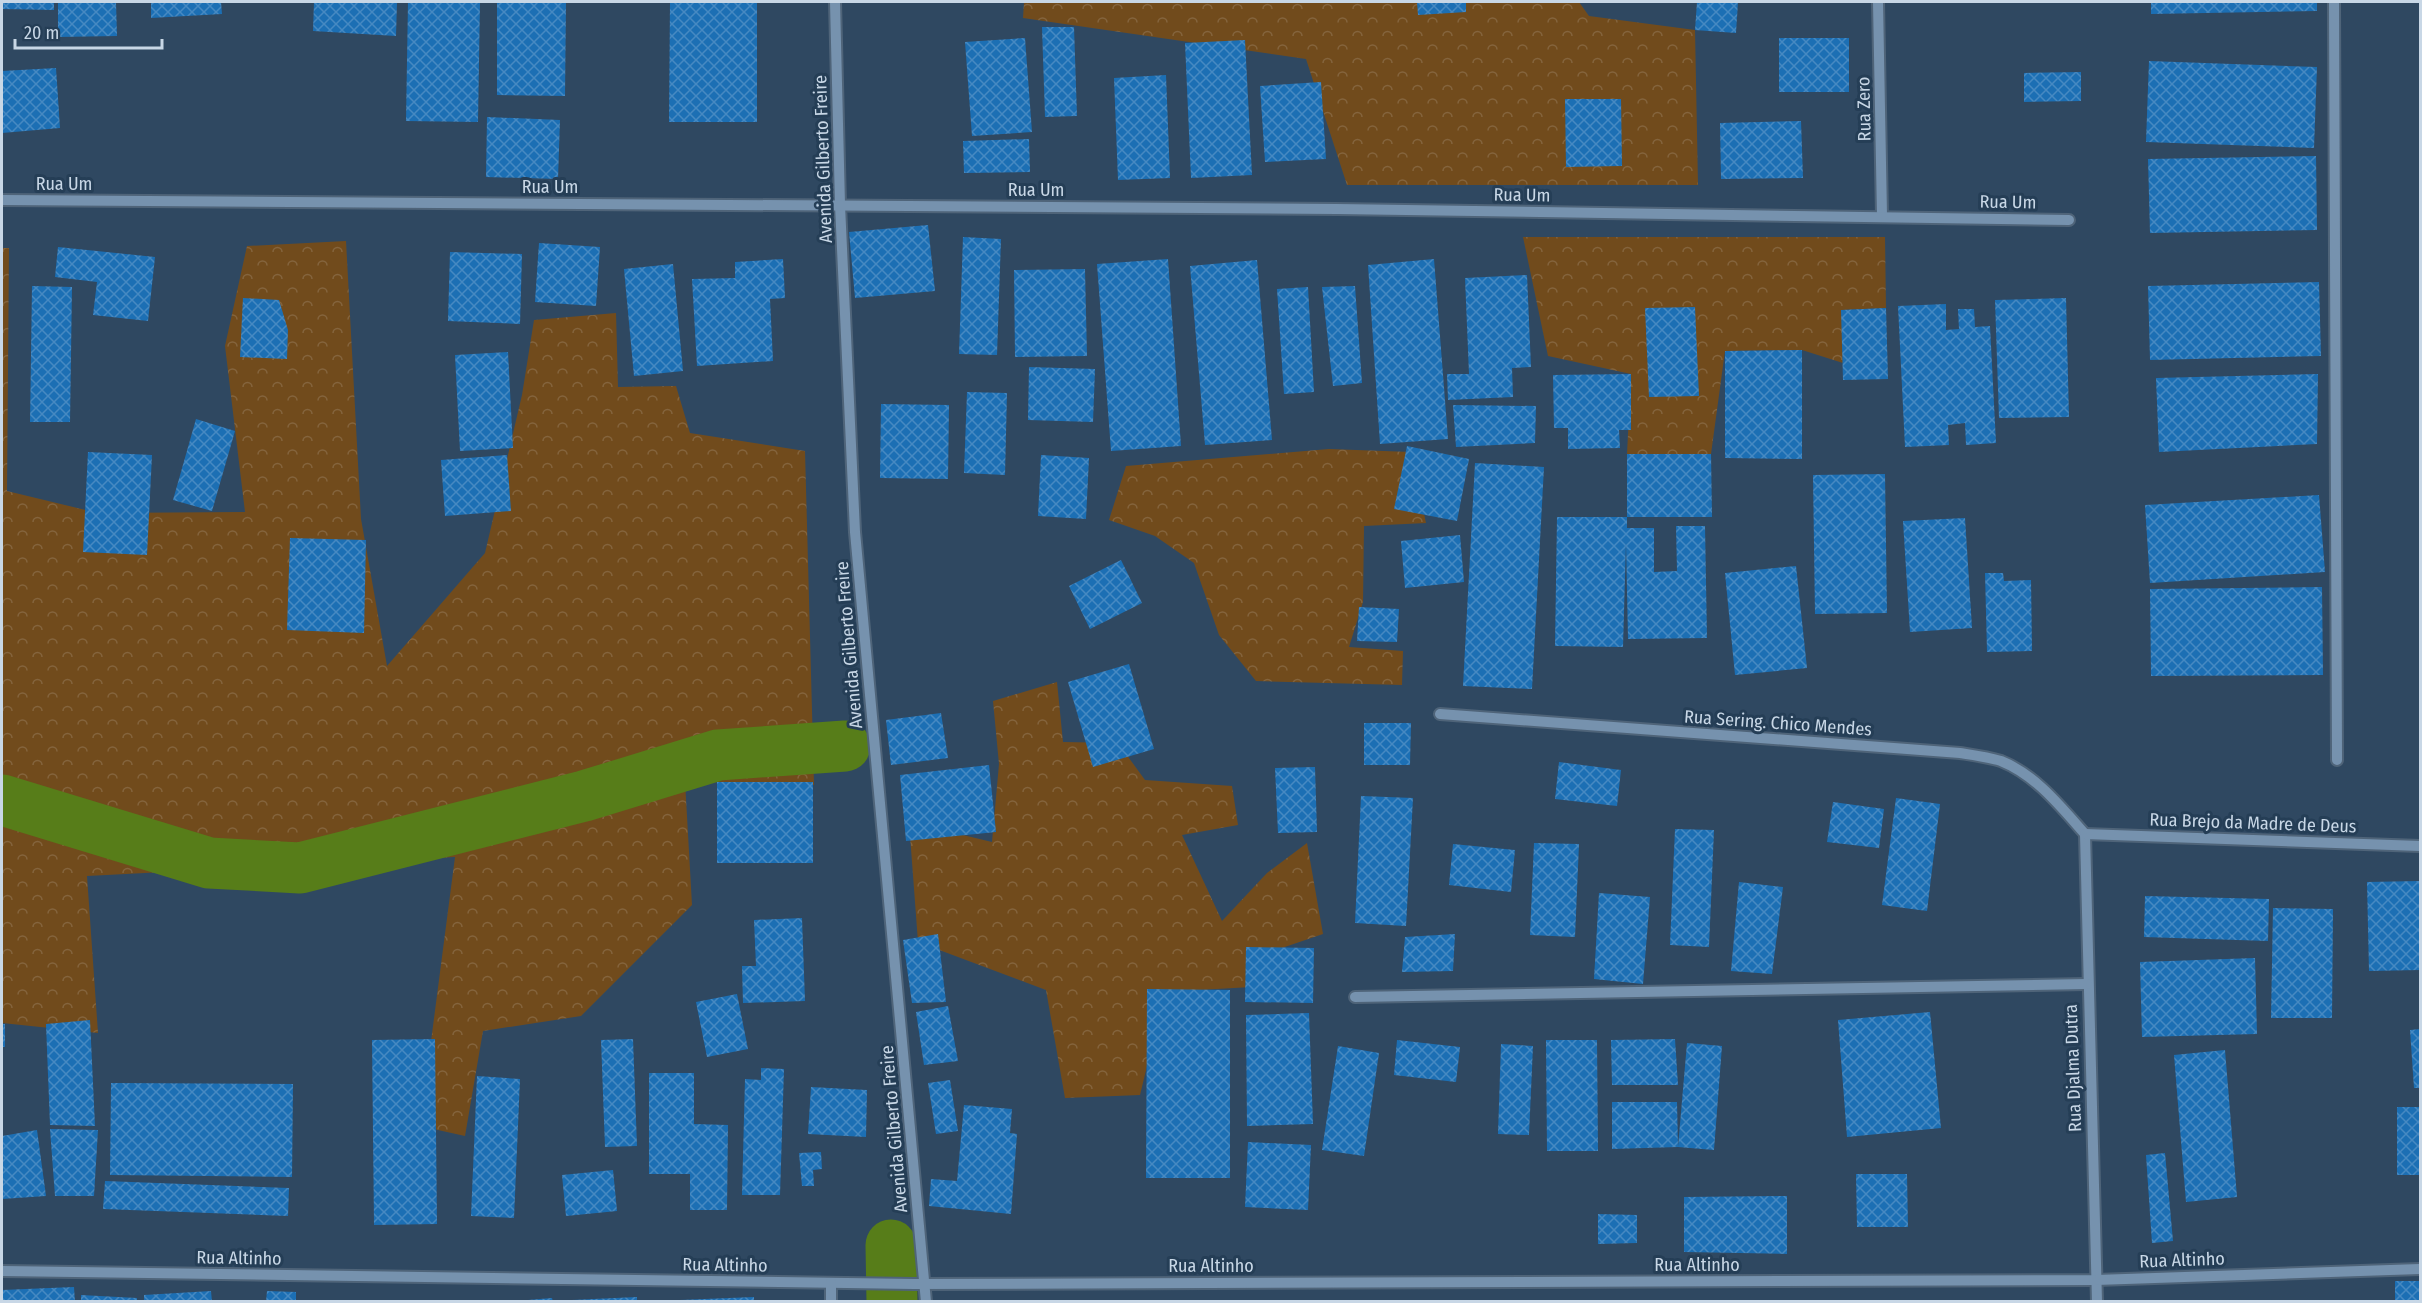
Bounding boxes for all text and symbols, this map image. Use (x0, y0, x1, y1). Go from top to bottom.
scale bar (15, 12, 162, 50)
text: 20 m (24, 22, 59, 44)
street label: Avenida Gilberto Freire (809, 75, 837, 243)
street label: Rua Zero (1852, 77, 1876, 141)
street label: Rua Um (36, 173, 92, 195)
street label: Rua Um (522, 176, 578, 198)
street label: Rua Um (1008, 179, 1064, 201)
street label: Rua Um (1493, 184, 1551, 206)
street label: Rua Um (1979, 191, 2037, 213)
street label: Avenida Gilberto Freire (831, 560, 867, 730)
street label: Rua Sering. Chico Mendes (1683, 705, 1873, 741)
street label: Rua Brejo da Madre de Deus (2149, 808, 2357, 838)
street label: Rua Djalma Dutra (2060, 1004, 2086, 1132)
street label: Avenida Gilberto Freire (876, 1044, 912, 1214)
street label: Rua Altinho (196, 1246, 282, 1270)
street label: Rua Altinho (2139, 1248, 2225, 1272)
street label: Rua Altinho (682, 1253, 768, 1277)
street label: Rua Altinho (1654, 1254, 1740, 1276)
street label: Rua Altinho (1168, 1255, 1254, 1277)

